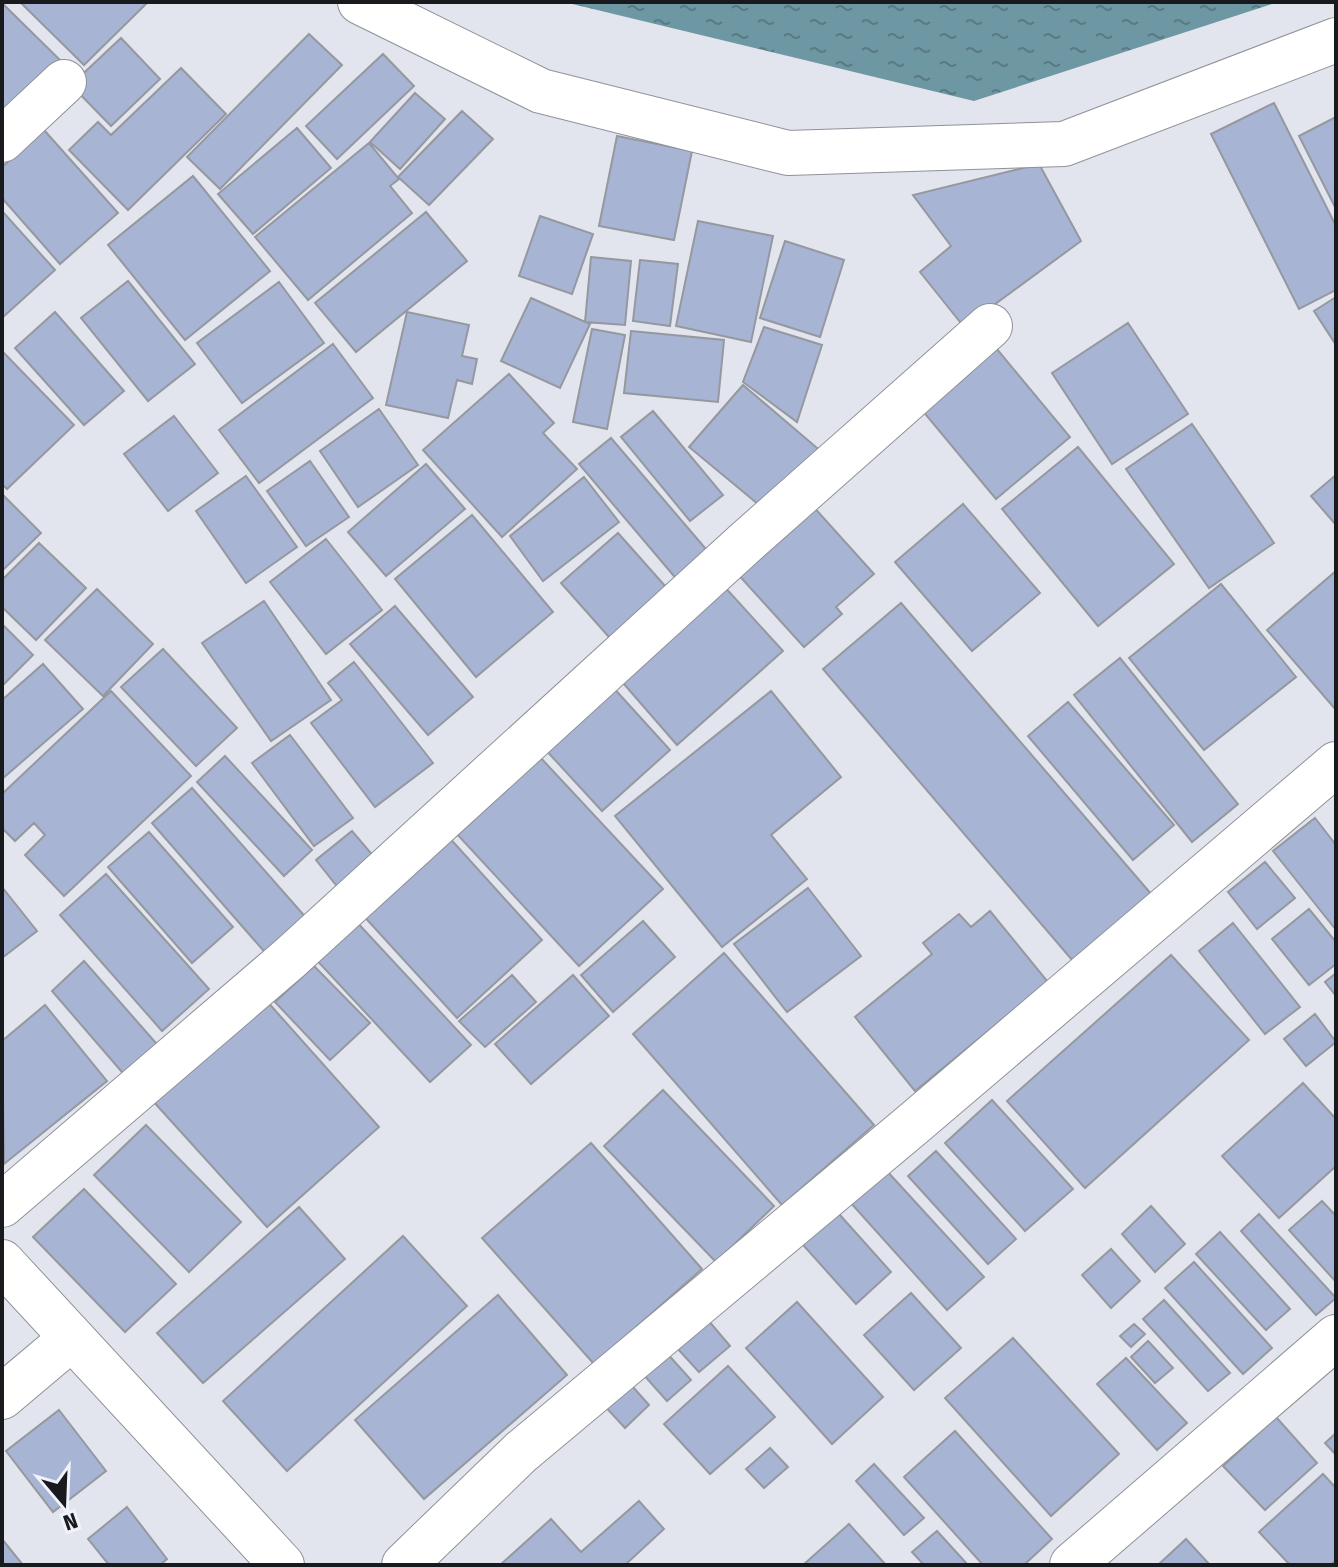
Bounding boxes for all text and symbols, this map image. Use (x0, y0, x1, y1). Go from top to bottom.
north arrow (24, 1463, 104, 1543)
text: N (60, 1507, 81, 1536)

